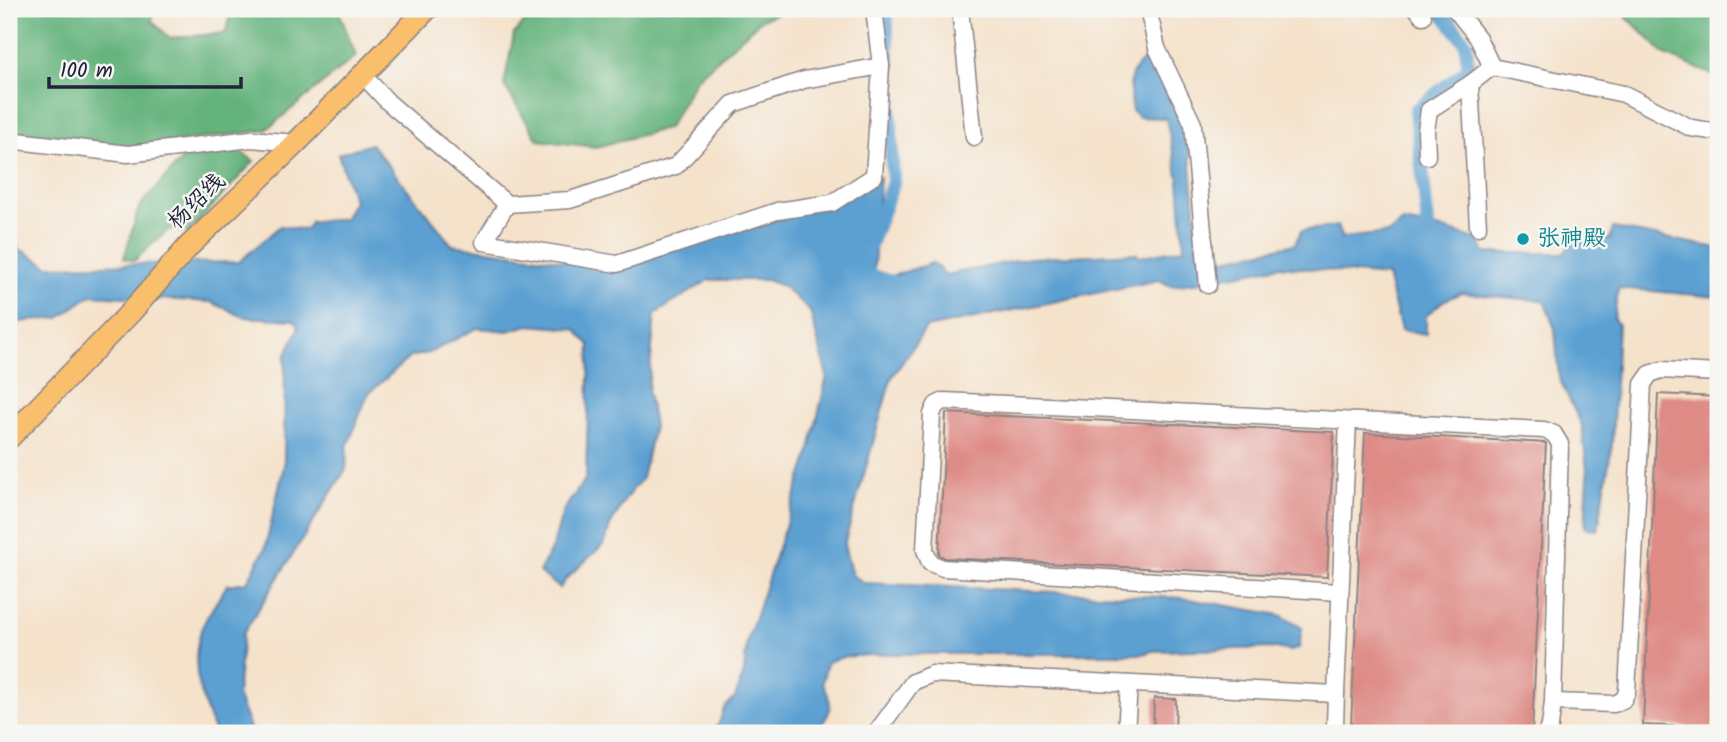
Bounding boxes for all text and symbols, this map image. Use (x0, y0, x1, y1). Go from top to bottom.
scale bar (49, 46, 242, 90)
text: 100 m (60, 55, 113, 88)
street label: 杨绍线 (160, 165, 234, 239)
place label: 张神殿 (1537, 221, 1606, 257)
marker: 张神殿 (1515, 231, 1531, 247)

